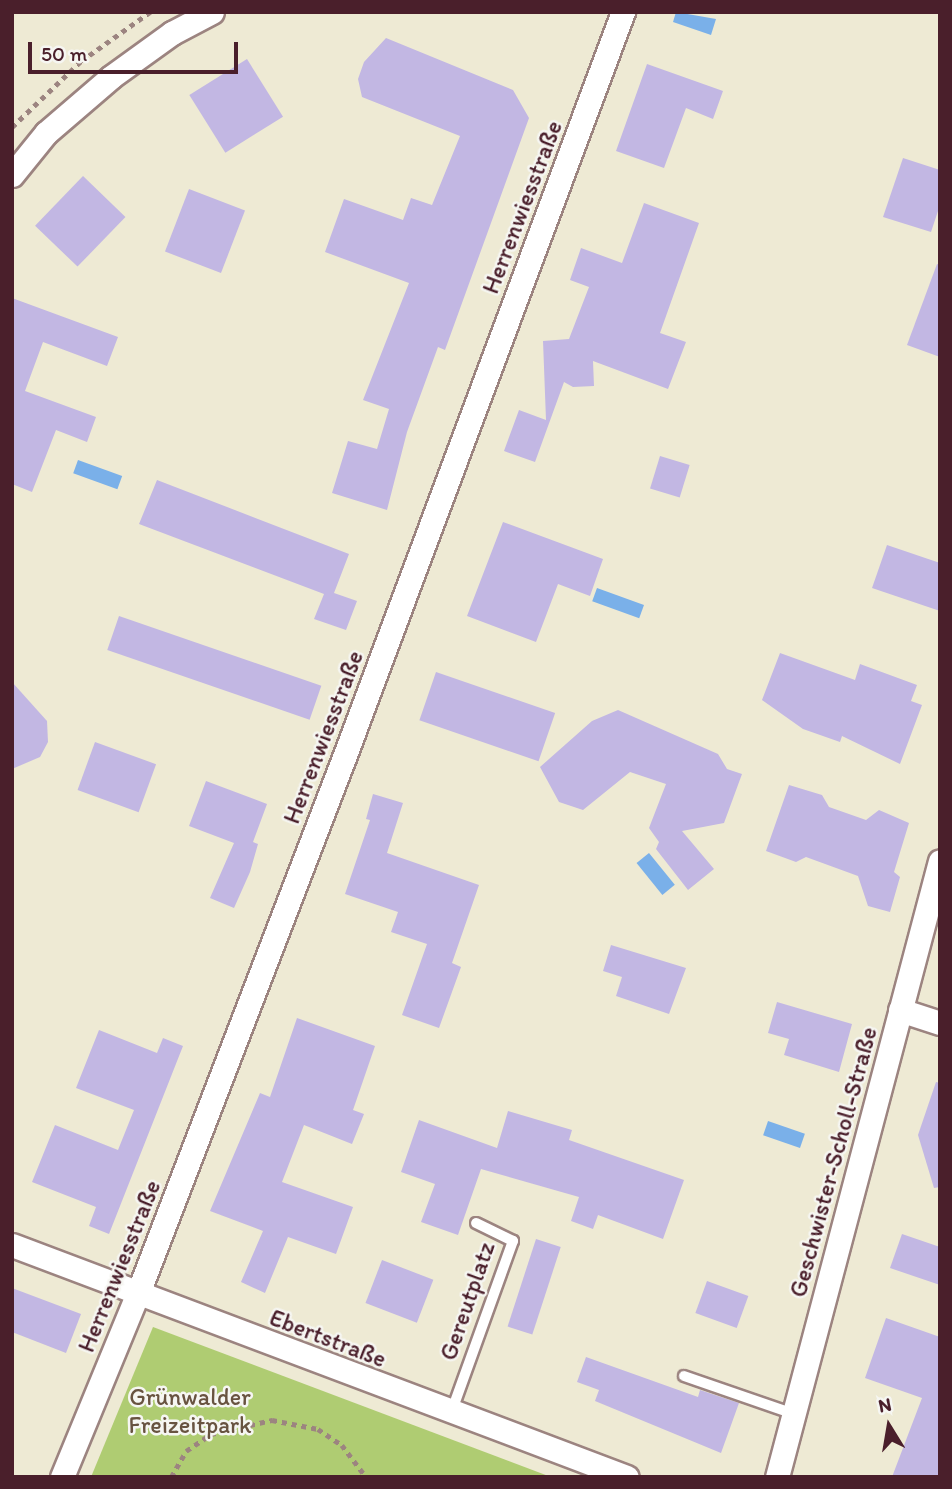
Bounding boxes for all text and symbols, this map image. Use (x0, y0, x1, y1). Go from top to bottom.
scale bar (32, 28, 242, 72)
text: 50 m (41, 41, 87, 66)
street label: Herrenwiesstraße (476, 116, 568, 298)
street label: Herrenwiesstraße (277, 646, 369, 828)
street label: Geschwister-Scholl-Straße (783, 1024, 883, 1300)
street label: Herrenwiesstraße (71, 1176, 167, 1356)
street label: Gereutplatz (433, 1238, 501, 1364)
street label: Ebertstraße (266, 1303, 390, 1373)
park label: Grünwalder Freizeitpark (129, 1383, 251, 1439)
north arrow (854, 1391, 924, 1461)
text: N (876, 1392, 893, 1417)

